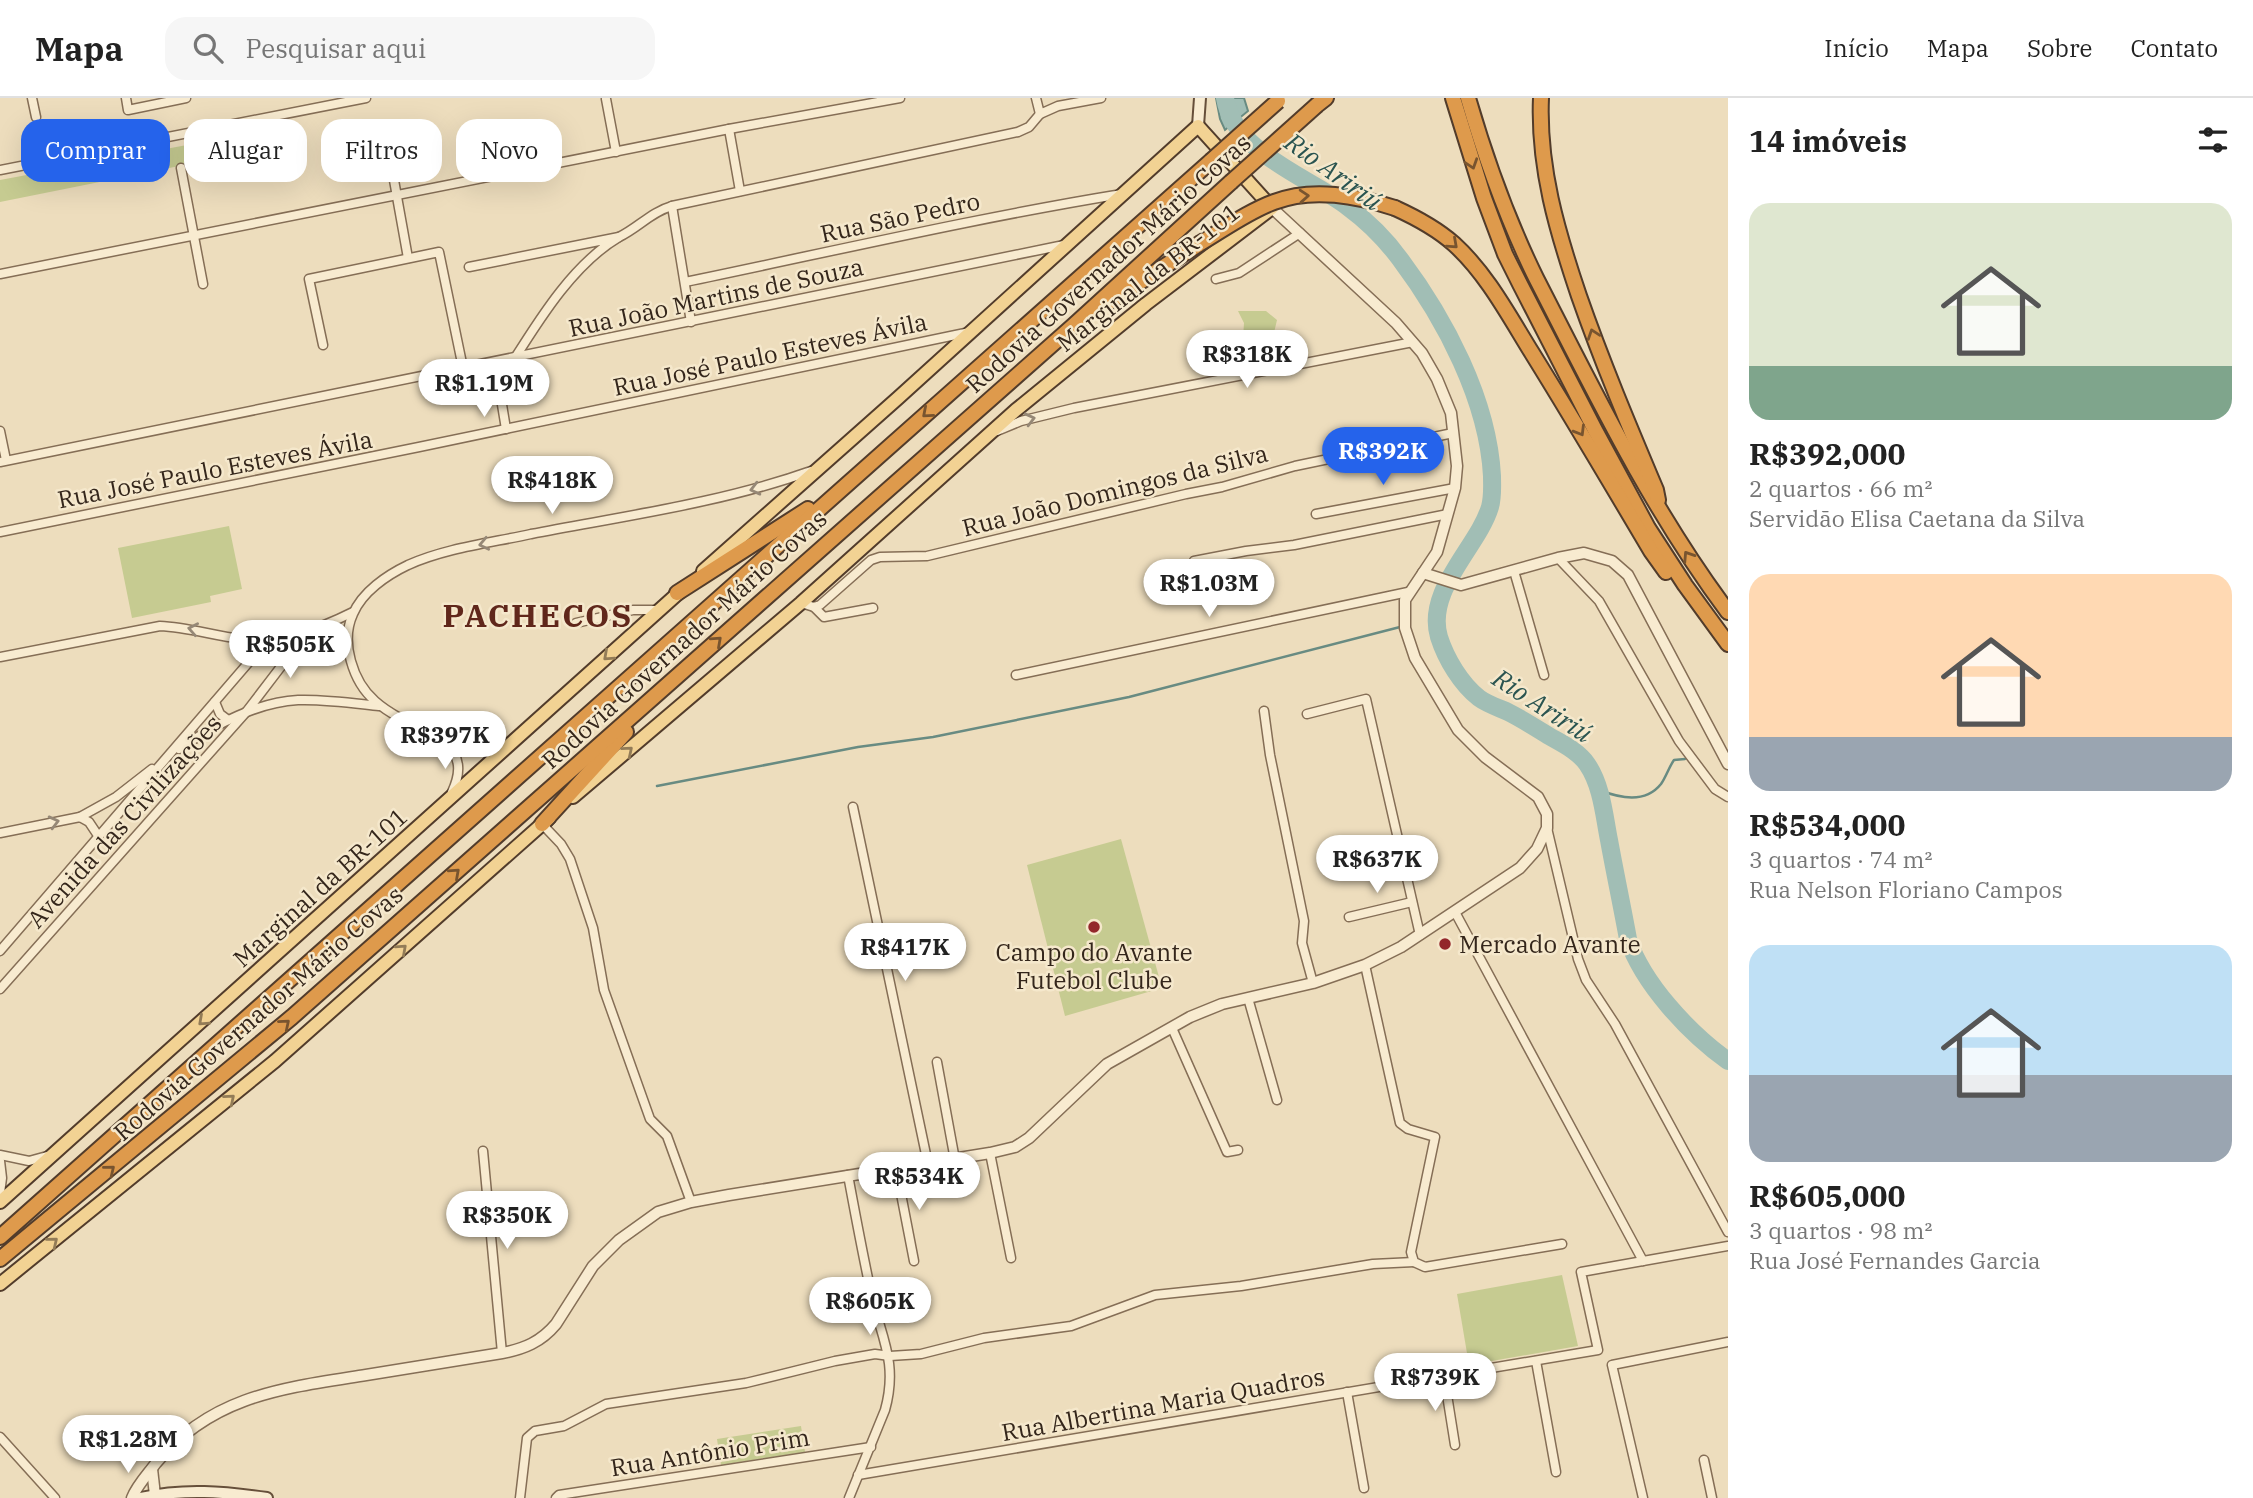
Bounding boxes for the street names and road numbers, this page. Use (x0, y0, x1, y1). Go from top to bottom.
street label: Rodovia Governador Mário Covas (959, 126, 1257, 400)
street label: Rua São Pedro (817, 184, 983, 250)
street label: Marginal da BR-101 (1050, 195, 1246, 359)
street label: Rua João Martins de Souza (566, 250, 866, 344)
street label: Rua José Paulo Esteves Ávila (610, 305, 930, 403)
street label: Rua José Paulo Esteves Ávila (55, 423, 375, 515)
street label: Rua João Domingos da Silva (959, 436, 1271, 544)
street label: Rodovia Governador Mário Covas (535, 502, 833, 776)
street label: Avenida das Civilizações (20, 708, 228, 934)
street label: Marginal da BR-101 (226, 800, 414, 974)
street label: Rodovia Governador Mário Covas (107, 879, 409, 1147)
street label: Rua Albertina Maria Quadros (999, 1360, 1327, 1448)
street label: Rua Antônio Prim (608, 1420, 812, 1484)

